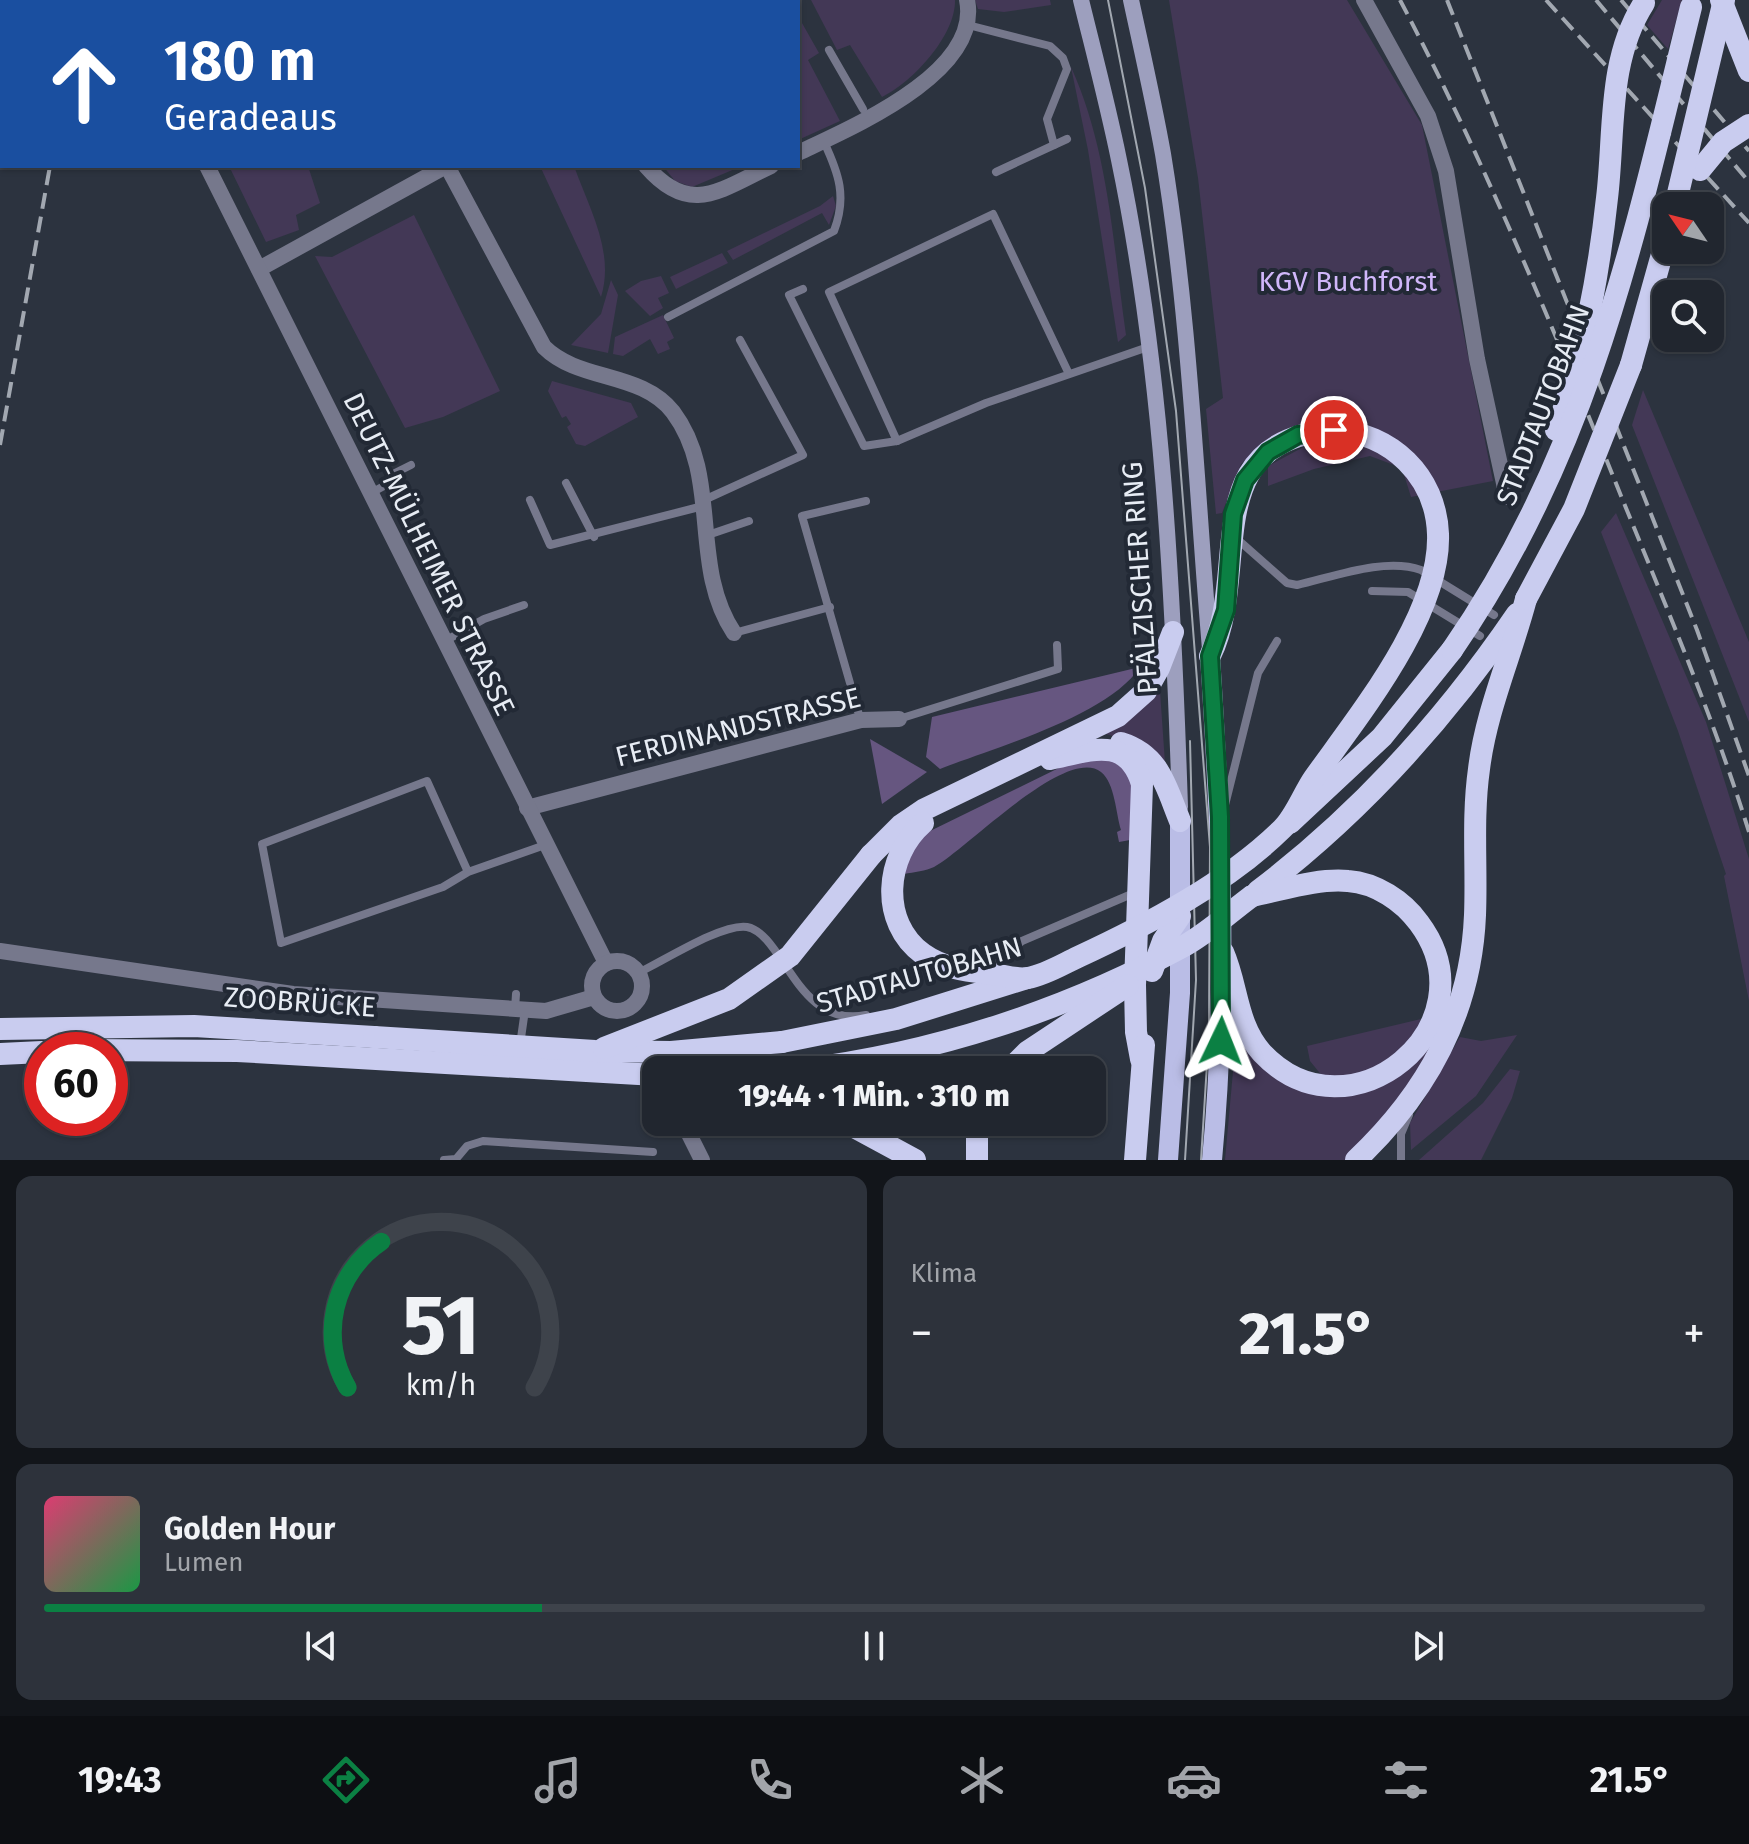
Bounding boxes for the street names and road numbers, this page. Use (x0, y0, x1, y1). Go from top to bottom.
street label: STADTAUTOBAHN (1490, 300, 1596, 510)
street label: DEUTZ-MÜLHEIMER STRASSE (336, 387, 522, 721)
street label: PFÄLZISCHER RING (1115, 461, 1165, 695)
street label: FERDINANDSTRASSE (612, 681, 864, 773)
street label: STADTAUTOBAHN (812, 930, 1026, 1020)
street label: ZOOBRÜCKE (223, 980, 377, 1024)

